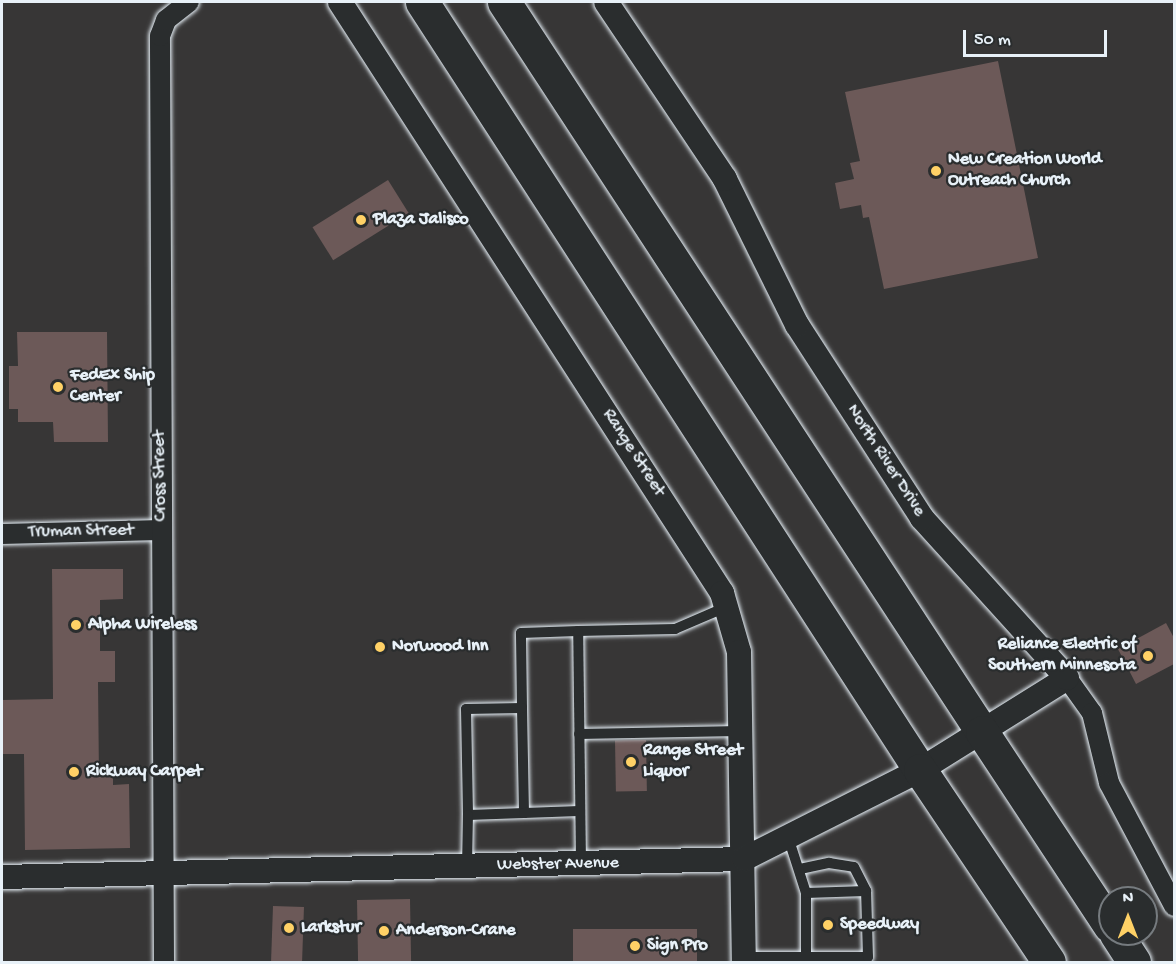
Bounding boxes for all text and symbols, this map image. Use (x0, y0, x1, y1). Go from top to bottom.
scale bar (966, 18, 1110, 56)
text: 50 m (974, 30, 1011, 51)
place label: New Creation World Outreach Church (948, 150, 1102, 192)
marker: New Creation World Outreach Church (929, 164, 943, 178)
place label: Plaza Jalisco (373, 209, 469, 231)
marker: Plaza Jalisco (354, 213, 368, 227)
place label: FedEx Ship Center (70, 366, 155, 409)
marker: FedEx Ship Center (51, 380, 65, 394)
street label: North River Drive (841, 401, 929, 521)
street label: Range Street (597, 405, 669, 501)
street label: Cross Street (149, 430, 173, 522)
street label: Truman Street (28, 520, 134, 544)
place label: Alpha Wireless (88, 614, 197, 636)
marker: Alpha Wireless (69, 618, 83, 632)
place label: Reliance Electric of Southern Minnesota (988, 635, 1136, 678)
place label: Norwood Inn (392, 636, 488, 658)
marker: Norwood Inn (373, 640, 387, 654)
marker: Reliance Electric of Southern Minnesota (1141, 649, 1155, 663)
place label: Range Street Liquor (643, 741, 743, 783)
marker: Range Street Liquor (624, 755, 638, 769)
place label: Rickway Carpet (86, 761, 202, 783)
marker: Rickway Carpet (67, 765, 81, 779)
street label: Webster Avenue (497, 853, 619, 877)
north arrow (1098, 886, 1158, 946)
text: N (1123, 890, 1133, 909)
place label: Speedway (840, 914, 919, 936)
place label: Larkstur (301, 917, 361, 939)
marker: Speedway (821, 918, 835, 932)
place label: Anderson-Crane (396, 920, 516, 942)
marker: Larkstur (282, 921, 296, 935)
marker: Anderson-Crane (377, 924, 391, 938)
place label: Sign Pro (647, 935, 708, 957)
marker: Sign Pro (628, 939, 642, 953)

